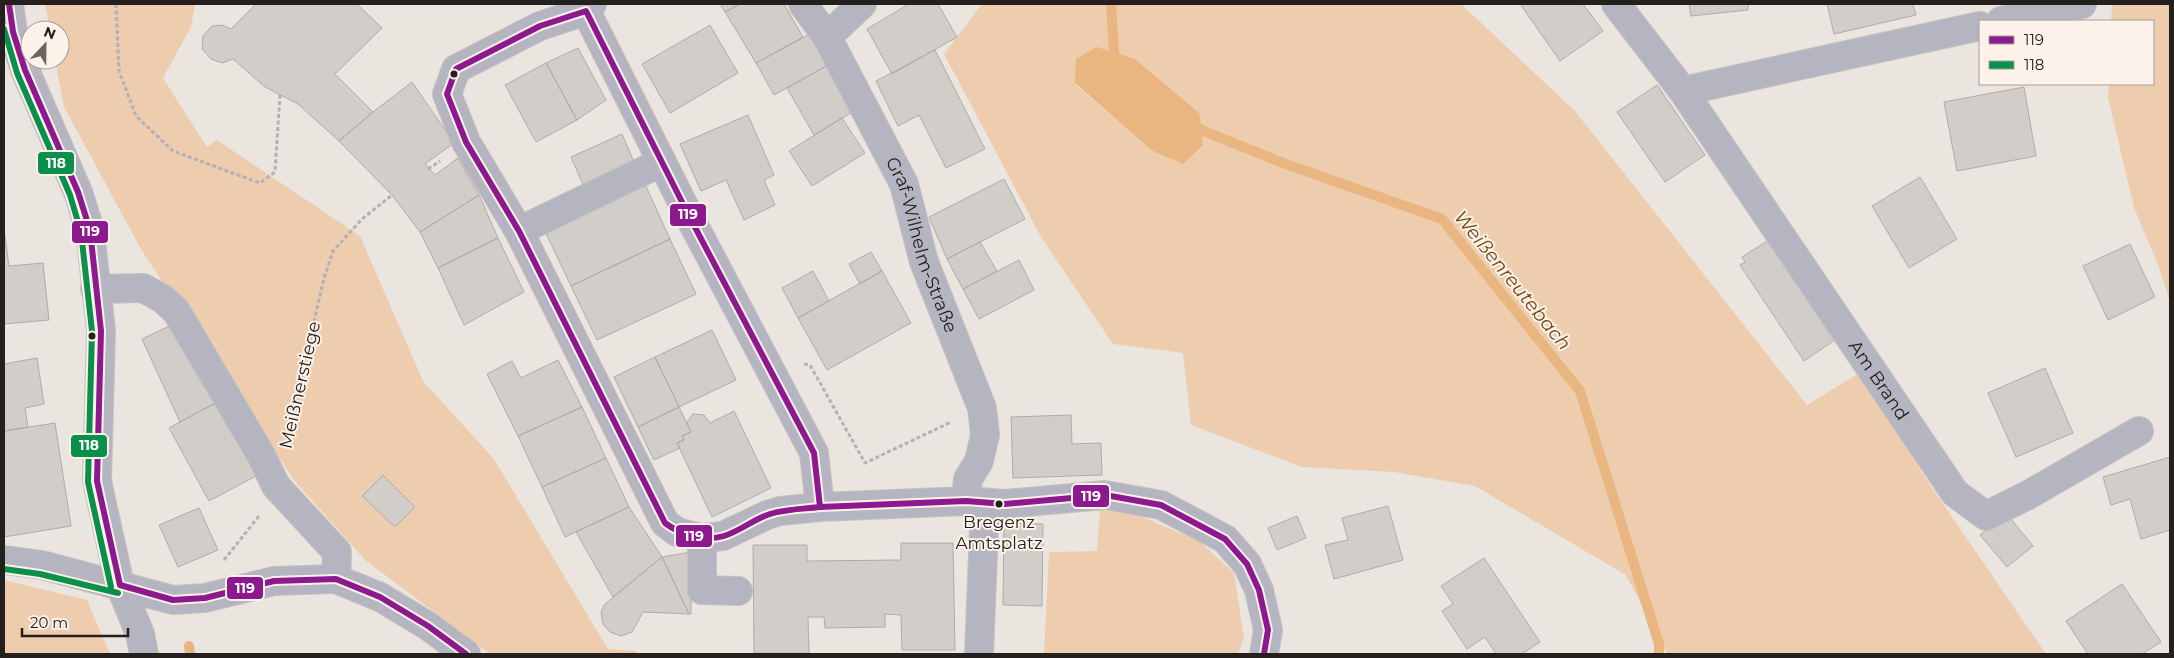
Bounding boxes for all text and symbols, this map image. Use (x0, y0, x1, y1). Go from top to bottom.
north arrow (20, 20, 70, 70)
legend (1979, 20, 2154, 85)
text: N (41, 22, 58, 43)
text: 119 (2024, 30, 2044, 49)
text: 118 (2024, 55, 2044, 74)
unlabelled marker (449, 69, 459, 79)
line badge: 118 (37, 151, 75, 175)
street label: Graf-Wilhelm-Straße (881, 153, 962, 336)
text: 118 (46, 154, 66, 172)
line badge: 119 (669, 203, 707, 227)
text: 119 (678, 205, 698, 223)
water label: Weißenreutebach (1449, 206, 1576, 355)
line badge: 119 (71, 220, 109, 244)
text: 119 (80, 222, 100, 240)
street label: Meißnerstiege (275, 319, 325, 451)
unlabelled marker (87, 331, 97, 341)
street label: Am Brand (1844, 336, 1914, 424)
line badge: 118 (70, 434, 108, 458)
text: 118 (79, 436, 99, 454)
line badge: 119 (1072, 484, 1110, 508)
text: 119 (1081, 487, 1101, 505)
marker: Bregenz Amtsplatz (994, 499, 1004, 509)
place label: Bregenz Amtsplatz (955, 512, 1043, 553)
line badge: 119 (675, 524, 713, 548)
text: 119 (684, 527, 704, 545)
line badge: 119 (226, 576, 264, 600)
text: 119 (235, 579, 255, 597)
scale bar (22, 606, 129, 638)
text: 20 m (30, 613, 68, 632)

